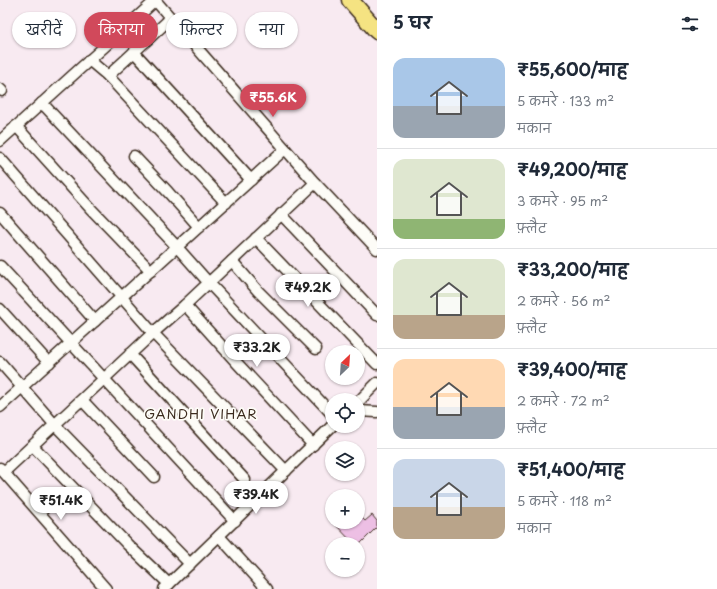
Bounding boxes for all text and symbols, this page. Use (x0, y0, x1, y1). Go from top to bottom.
text: 5 घर (393, 9, 432, 35)
chip: खरीदें (12, 12, 76, 48)
chip: किराया (84, 12, 158, 48)
chip: फ़िल्टर (166, 12, 237, 48)
chip: नया (245, 12, 298, 48)
icon: filters (679, 13, 701, 35)
text: ₹55,600/माह (517, 56, 628, 82)
icon: home (425, 74, 473, 122)
pin: ₹55.6K (240, 84, 306, 118)
text: ₹55.6K (249, 87, 297, 106)
text: 5 कमरे · 133 m² (517, 91, 614, 110)
text: मकान (517, 118, 551, 137)
text: ₹49,200/माह (517, 156, 627, 182)
icon: home (425, 175, 473, 223)
text: 3 कमरे · 95 m² (517, 191, 608, 210)
text: फ़्लैट (517, 218, 547, 237)
text: ₹33,200/माह (517, 256, 628, 282)
pin: ₹49.2K (275, 274, 341, 308)
icon: home (425, 275, 473, 323)
text: ₹49.2K (284, 277, 332, 296)
text: 2 कमरे · 56 m² (517, 291, 610, 310)
text: फ़्लैट (517, 318, 547, 337)
pin: ₹33.2K (224, 334, 290, 368)
text: ₹33.2K (233, 337, 281, 356)
north arrow (325, 345, 365, 385)
map controls (325, 345, 365, 577)
text: ₹39,400/माह (517, 356, 627, 382)
icon: home (425, 375, 473, 423)
text: 2 कमरे · 72 m² (517, 391, 610, 410)
button: locate (325, 393, 365, 433)
district label: GANDHI VIHAR (144, 404, 258, 423)
text: फ़्लैट (517, 418, 547, 437)
button: layers (325, 441, 365, 481)
text: ₹51,400/माह (517, 456, 624, 482)
icon: home (425, 475, 473, 523)
pin: ₹39.4K (223, 481, 289, 515)
text: ₹39.4K (233, 484, 279, 503)
pin: ₹51.4K (28, 487, 94, 521)
button: + (325, 489, 365, 529)
text: ₹51.4K (39, 490, 83, 509)
text: 5 कमरे · 118 m² (517, 491, 612, 510)
text: मकान (517, 518, 551, 537)
button: − (325, 537, 365, 577)

